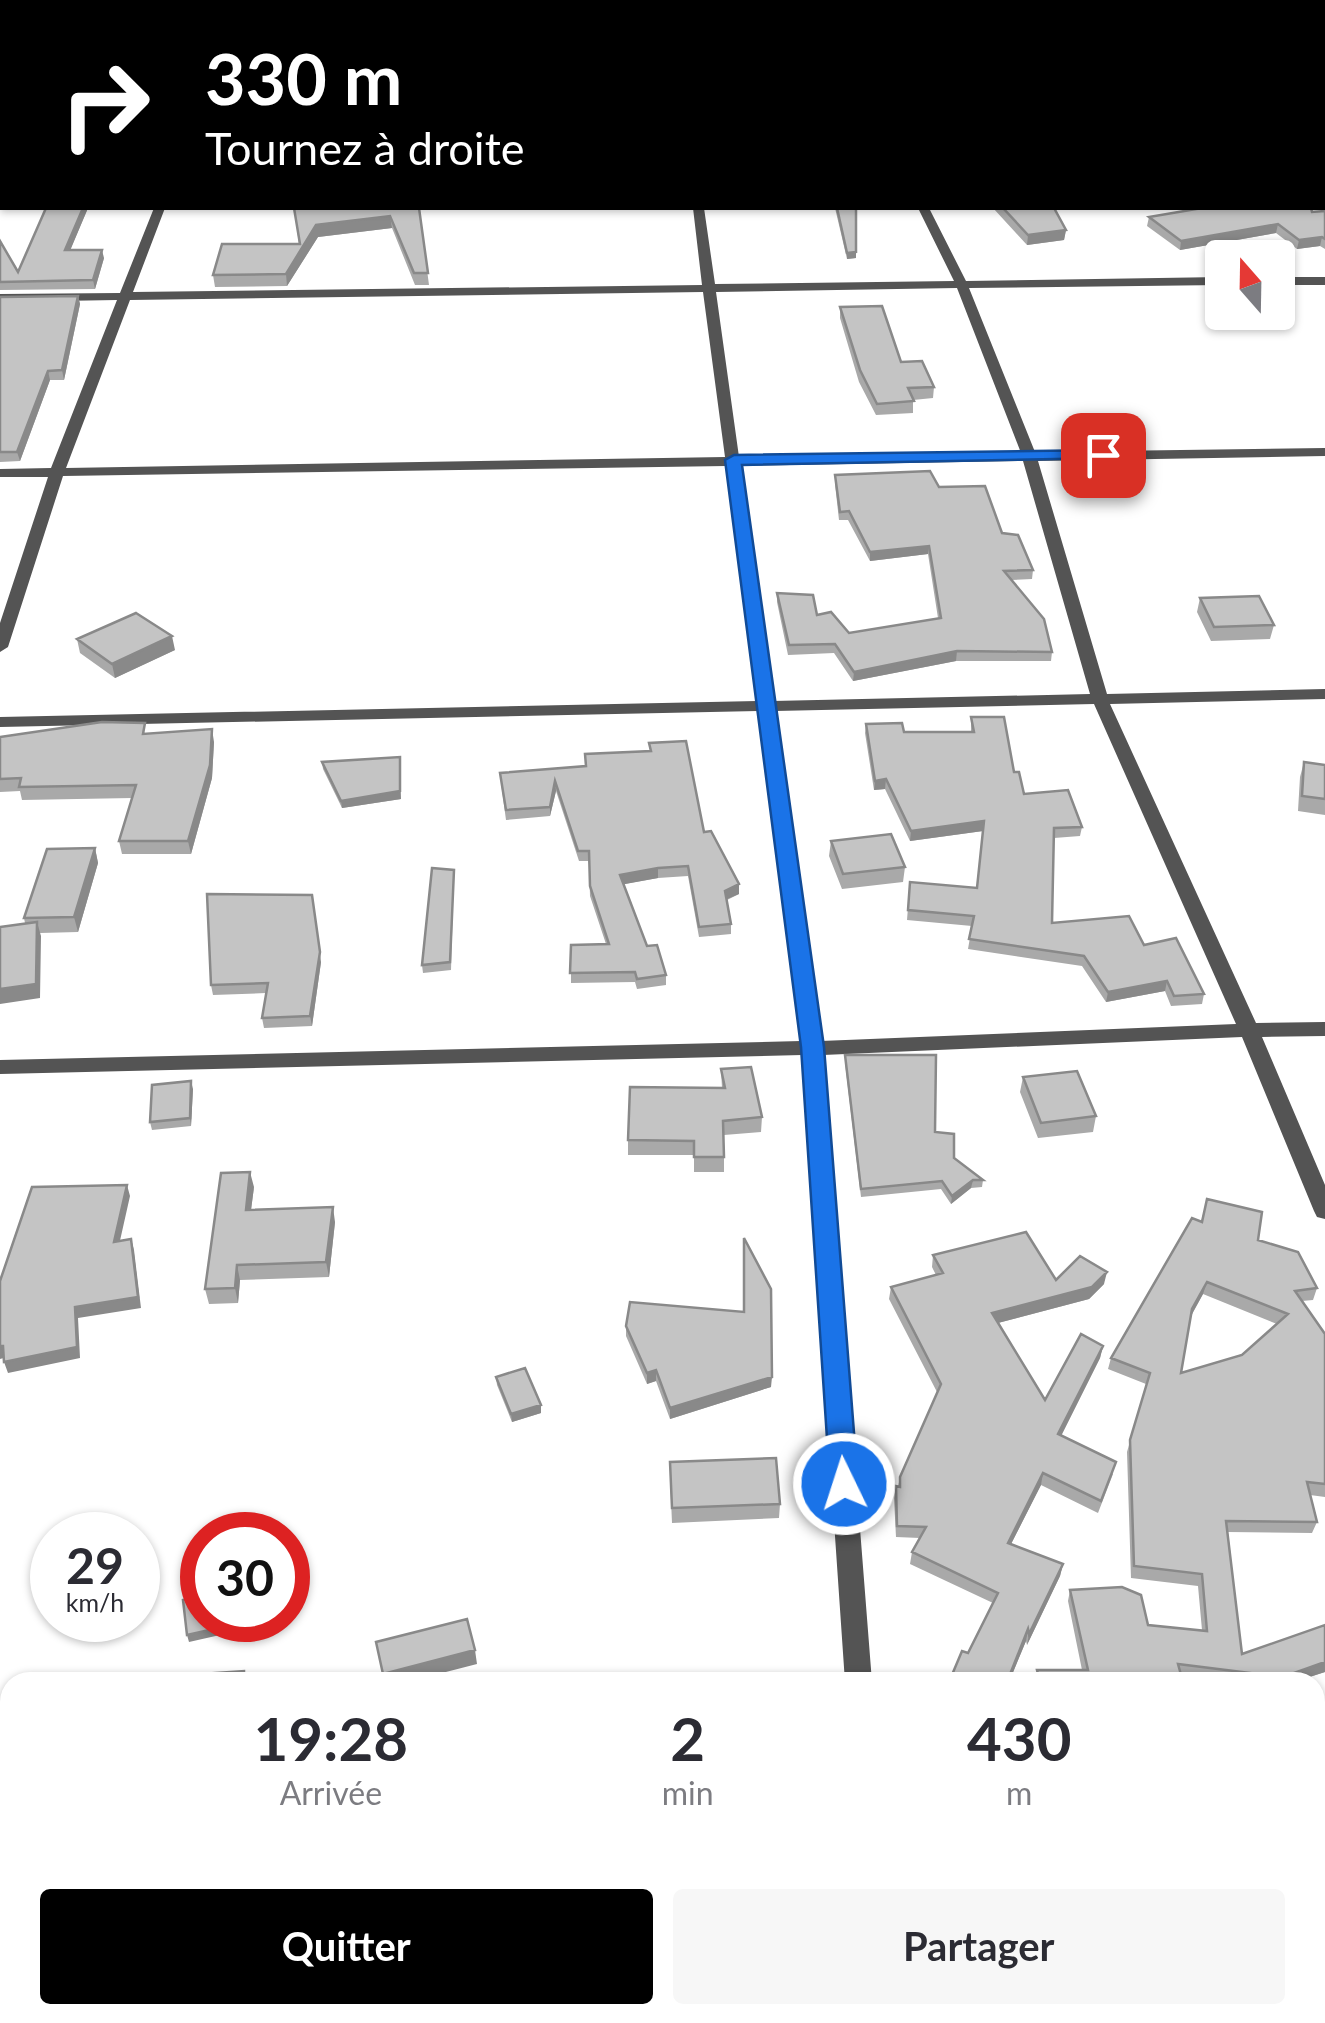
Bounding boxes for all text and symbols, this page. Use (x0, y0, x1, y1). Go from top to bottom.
text: 330 m (205, 36, 402, 120)
icon: right (40, 40, 170, 170)
text: Tournez à droite (205, 121, 524, 175)
north arrow (1205, 240, 1295, 330)
map controls (1205, 240, 1295, 330)
pin (1061, 413, 1146, 498)
icon: arrive (1076, 428, 1131, 483)
position arrow (792, 1432, 896, 1536)
speed limit sign: 30 (180, 1512, 310, 1642)
text: 29 (66, 1535, 124, 1595)
text: km/h (66, 1587, 124, 1617)
text: 19:28 (254, 1702, 408, 1774)
text: 2 (670, 1702, 705, 1774)
text: 430 (967, 1702, 1071, 1774)
text: Arrivée (280, 1773, 382, 1812)
text: min (662, 1773, 714, 1812)
text: m (1006, 1773, 1032, 1812)
button: Quitter (40, 1889, 653, 2004)
button: Partager (673, 1889, 1285, 2004)

